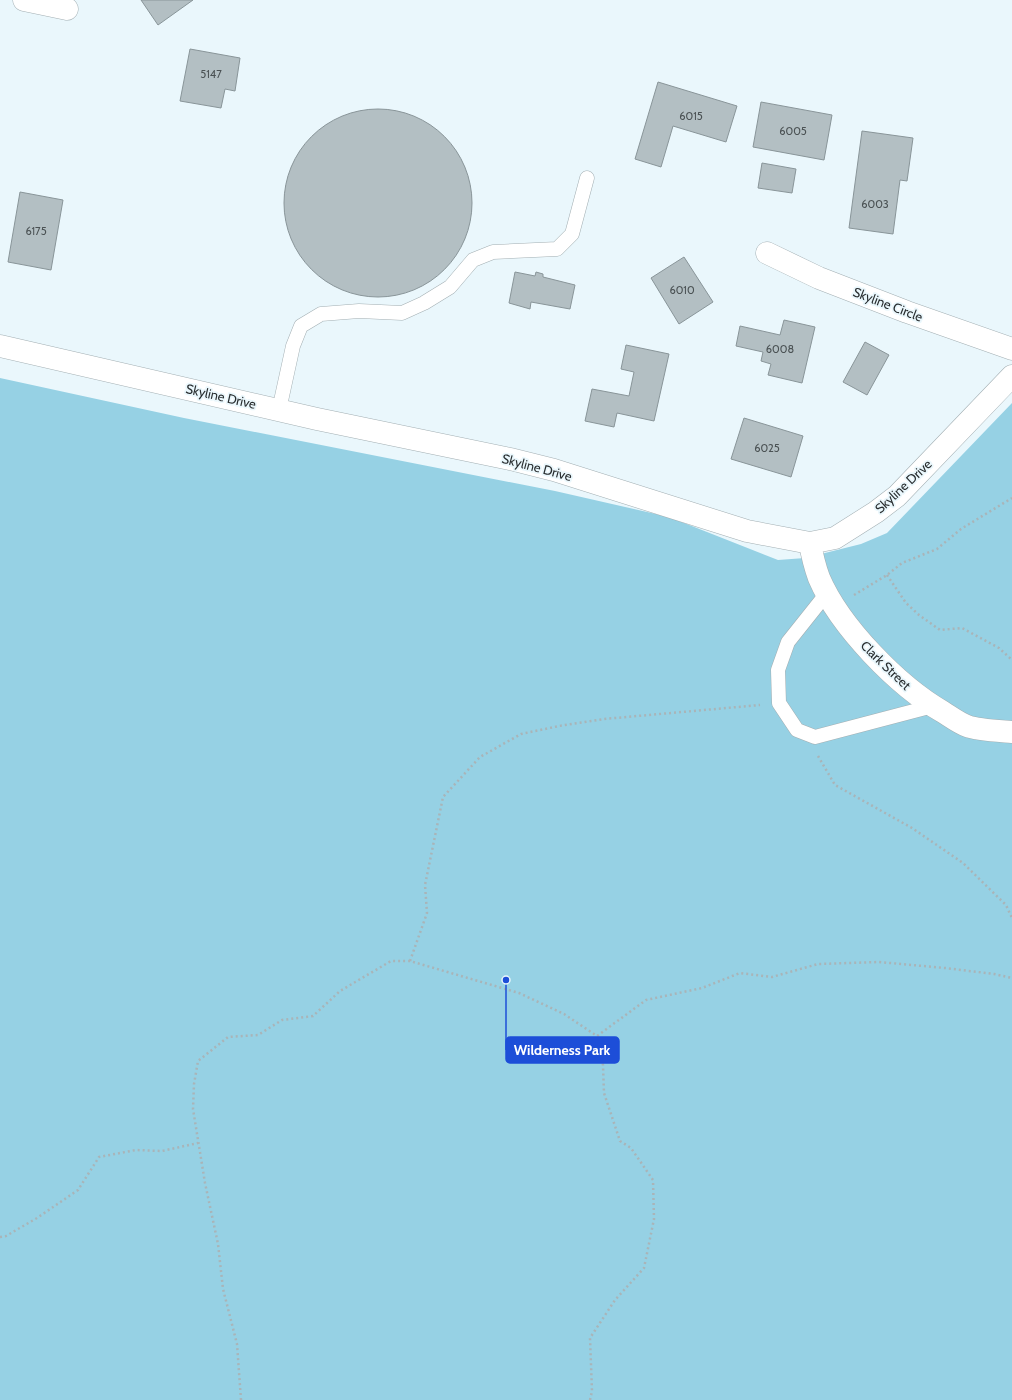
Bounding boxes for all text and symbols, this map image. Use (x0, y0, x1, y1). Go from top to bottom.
house number: 5147 (200, 67, 222, 81)
house number: 6015 (679, 109, 703, 123)
house number: 6005 (779, 124, 807, 138)
house number: 6003 (861, 197, 889, 211)
house number: 6175 (25, 224, 47, 238)
house number: 6010 (669, 283, 695, 297)
street label: Skyline Circle (851, 283, 925, 325)
house number: 6008 (766, 342, 794, 356)
street label: Skyline Drive (184, 380, 258, 412)
house number: 6025 (754, 441, 780, 455)
street label: Skyline Drive (500, 450, 574, 484)
street label: Skyline Drive (871, 455, 935, 516)
street label: Clark Street (858, 637, 915, 693)
callout: Wilderness Park (506, 1037, 619, 1063)
text: Wilderness Park (514, 1041, 611, 1059)

